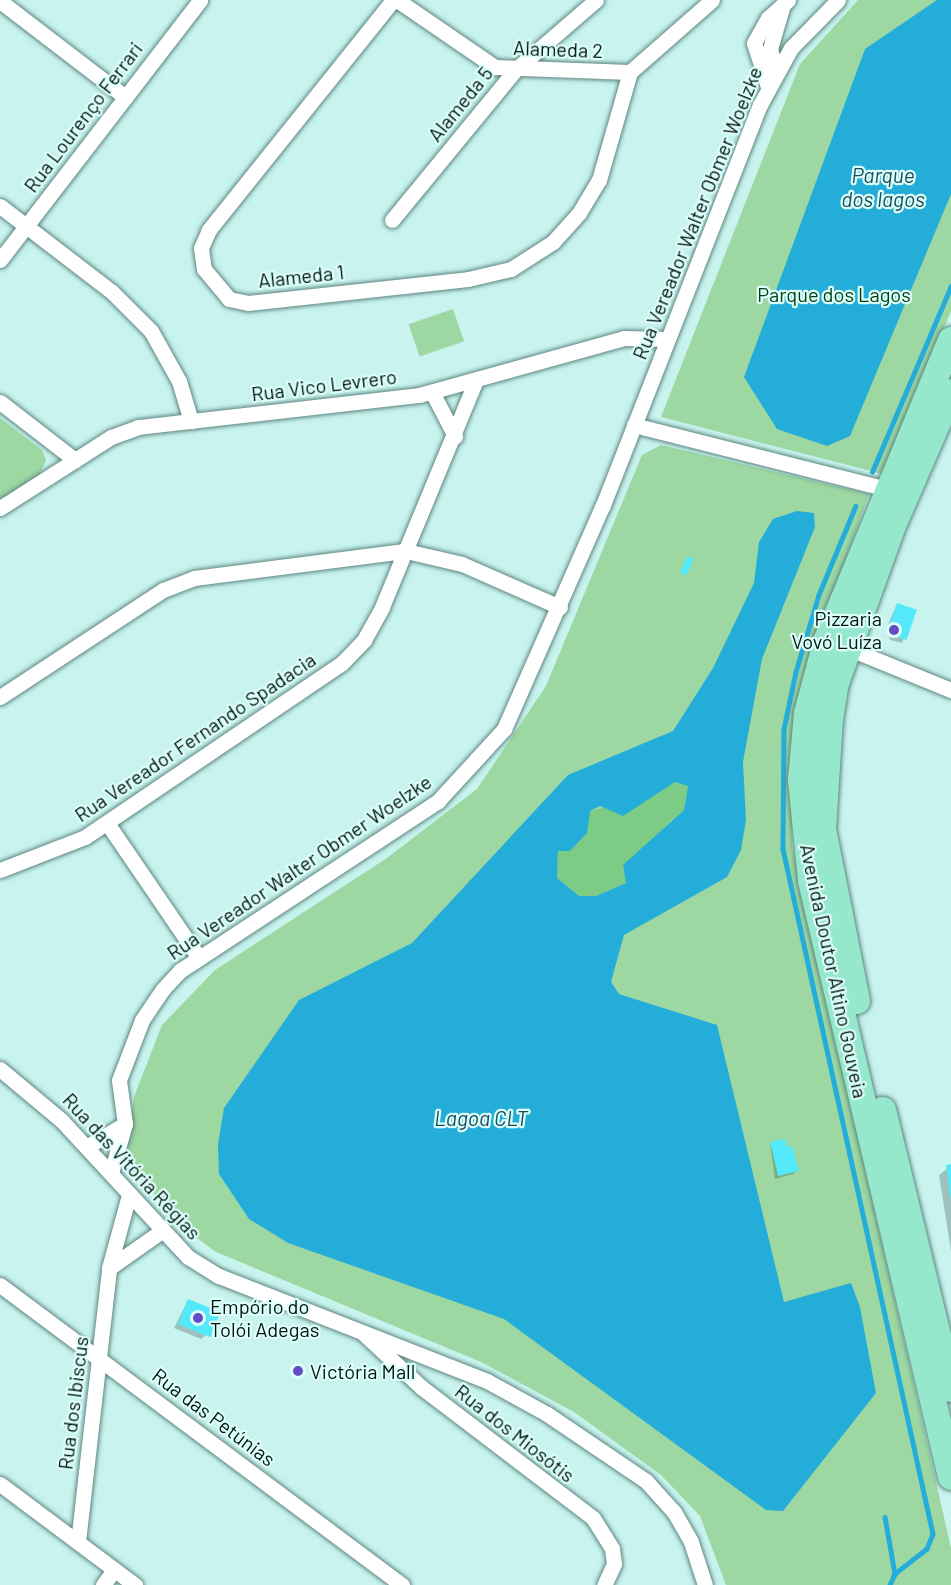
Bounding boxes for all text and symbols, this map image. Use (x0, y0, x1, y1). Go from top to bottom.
street label: Alameda 2 (513, 35, 603, 63)
street label: Rua Lourenço Ferrari (19, 37, 147, 197)
street label: Alameda 5 (423, 62, 497, 146)
street label: Rua Vereador Walter Obmer Woelzke (627, 63, 767, 363)
water label: Parque dos lagos (841, 162, 925, 212)
street label: Alameda 1 (257, 260, 345, 292)
park label: Parque dos Lagos (757, 282, 911, 306)
street label: Rua Vico Levrero (250, 364, 398, 406)
place label: Pizzaria Vovó Luíza (791, 606, 882, 653)
marker: Pizzaria Vovó Luíza (887, 623, 901, 637)
street label: Rua Vereador Fernando Spadacia (70, 647, 320, 827)
street label: Rua Vereador Walter Obmer Woelzke (162, 769, 436, 965)
street label: Avenida Doutor Altino Gouveia (795, 842, 873, 1100)
street label: Rua das Vitória Régias (58, 1088, 206, 1244)
water label: Lagoa CLT (434, 1105, 528, 1131)
place label: Empório do Tolói Adegas (210, 1294, 319, 1341)
marker: Empório do Tolói Adegas (191, 1311, 205, 1325)
street label: Rua dos Ibiscus (53, 1335, 93, 1471)
place label: Victória Mall (310, 1359, 415, 1383)
street label: Rua das Petúnias (148, 1363, 280, 1471)
marker: Victória Mall (291, 1364, 305, 1378)
street label: Rua dos Miosótis (450, 1379, 580, 1487)

